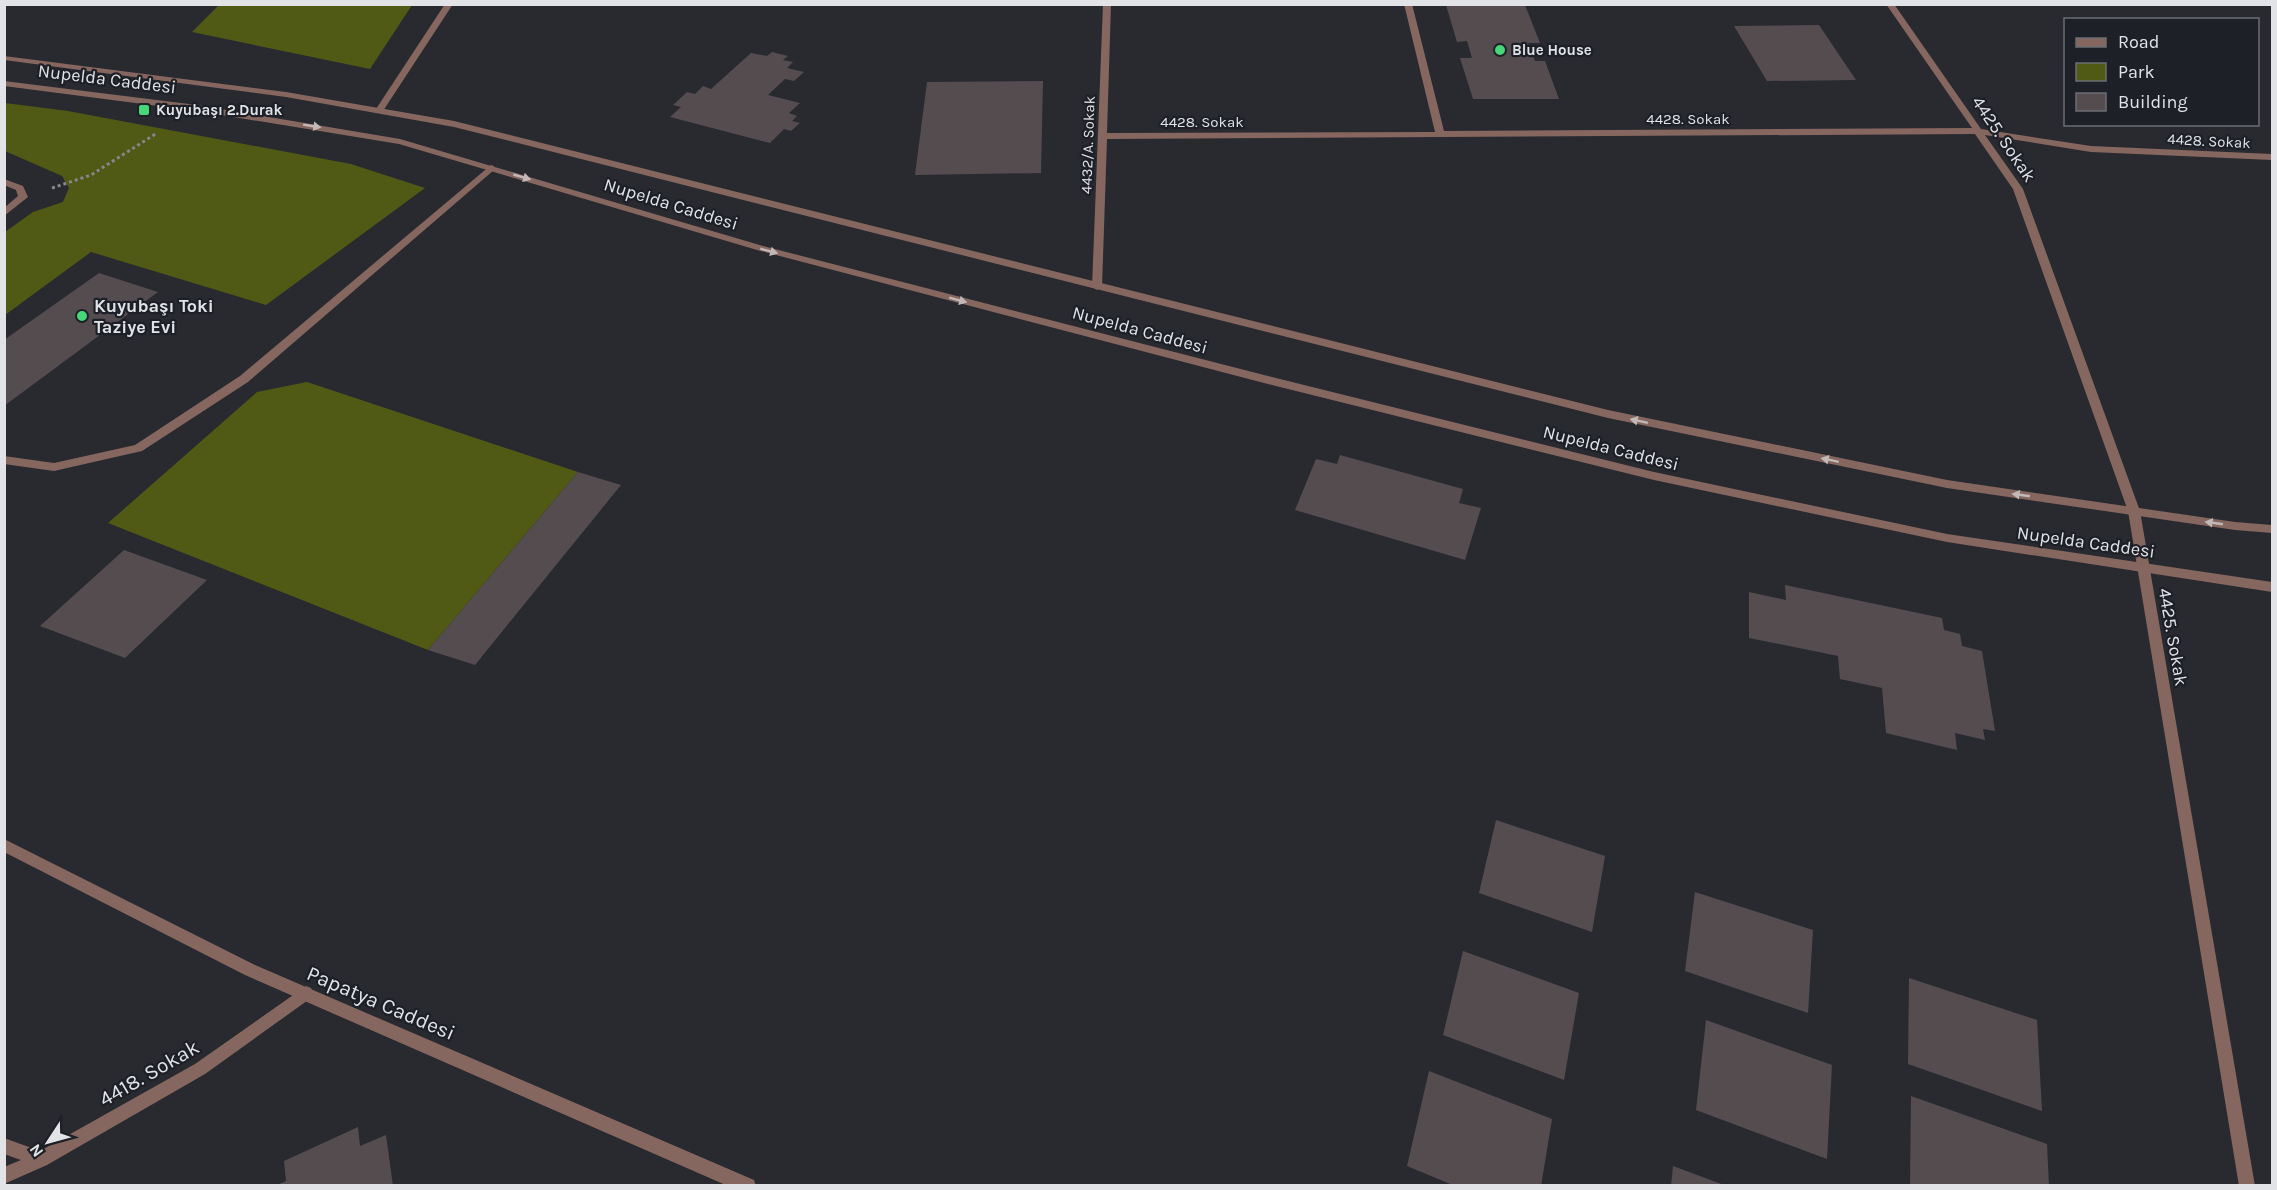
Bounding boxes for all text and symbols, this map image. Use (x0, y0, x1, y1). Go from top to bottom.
legend (2064, 18, 2259, 126)
text: Road (2118, 31, 2159, 53)
place label: Blue House (1512, 41, 1592, 59)
marker: Blue House (1493, 43, 1507, 57)
street label: Nupelda Caddesi (37, 60, 177, 98)
text: Park (2118, 61, 2155, 83)
text: Building (2118, 91, 2188, 113)
street label: 4425. Sokak (1967, 92, 2041, 186)
street label: 4432/A. Sokak (1077, 96, 1099, 194)
place label: Kuyubaşı 2.Durak (156, 101, 282, 119)
marker: Kuyubaşı 2.Durak (137, 103, 151, 117)
street label: 4428. Sokak (1646, 110, 1730, 128)
street label: 4428. Sokak (1160, 113, 1244, 131)
one-way arrow (303, 122, 322, 131)
street label: 4428. Sokak (2167, 130, 2251, 152)
one-way arrow (513, 173, 531, 182)
street label: Nupelda Caddesi (601, 173, 741, 235)
one-way arrow (760, 246, 778, 256)
place label: Kuyubaşı Toki Taziye Evi (94, 295, 214, 338)
one-way arrow (948, 295, 967, 305)
street label: Nupelda Caddesi (1070, 301, 1210, 359)
marker: Kuyubaşı Toki Taziye Evi (75, 309, 89, 323)
one-way arrow (1629, 416, 1648, 425)
street label: Nupelda Caddesi (1541, 420, 1681, 476)
one-way arrow (1820, 455, 1839, 464)
one-way arrow (2012, 490, 2031, 499)
one-way arrow (2205, 518, 2224, 527)
street label: Nupelda Caddesi (2016, 521, 2156, 563)
street label: 4425. Sokak (2154, 586, 2192, 688)
street label: Papatya Caddesi (303, 961, 459, 1045)
street label: 4418. Sokak (95, 1035, 203, 1111)
north arrow (18, 1112, 78, 1172)
text: N (25, 1140, 47, 1161)

